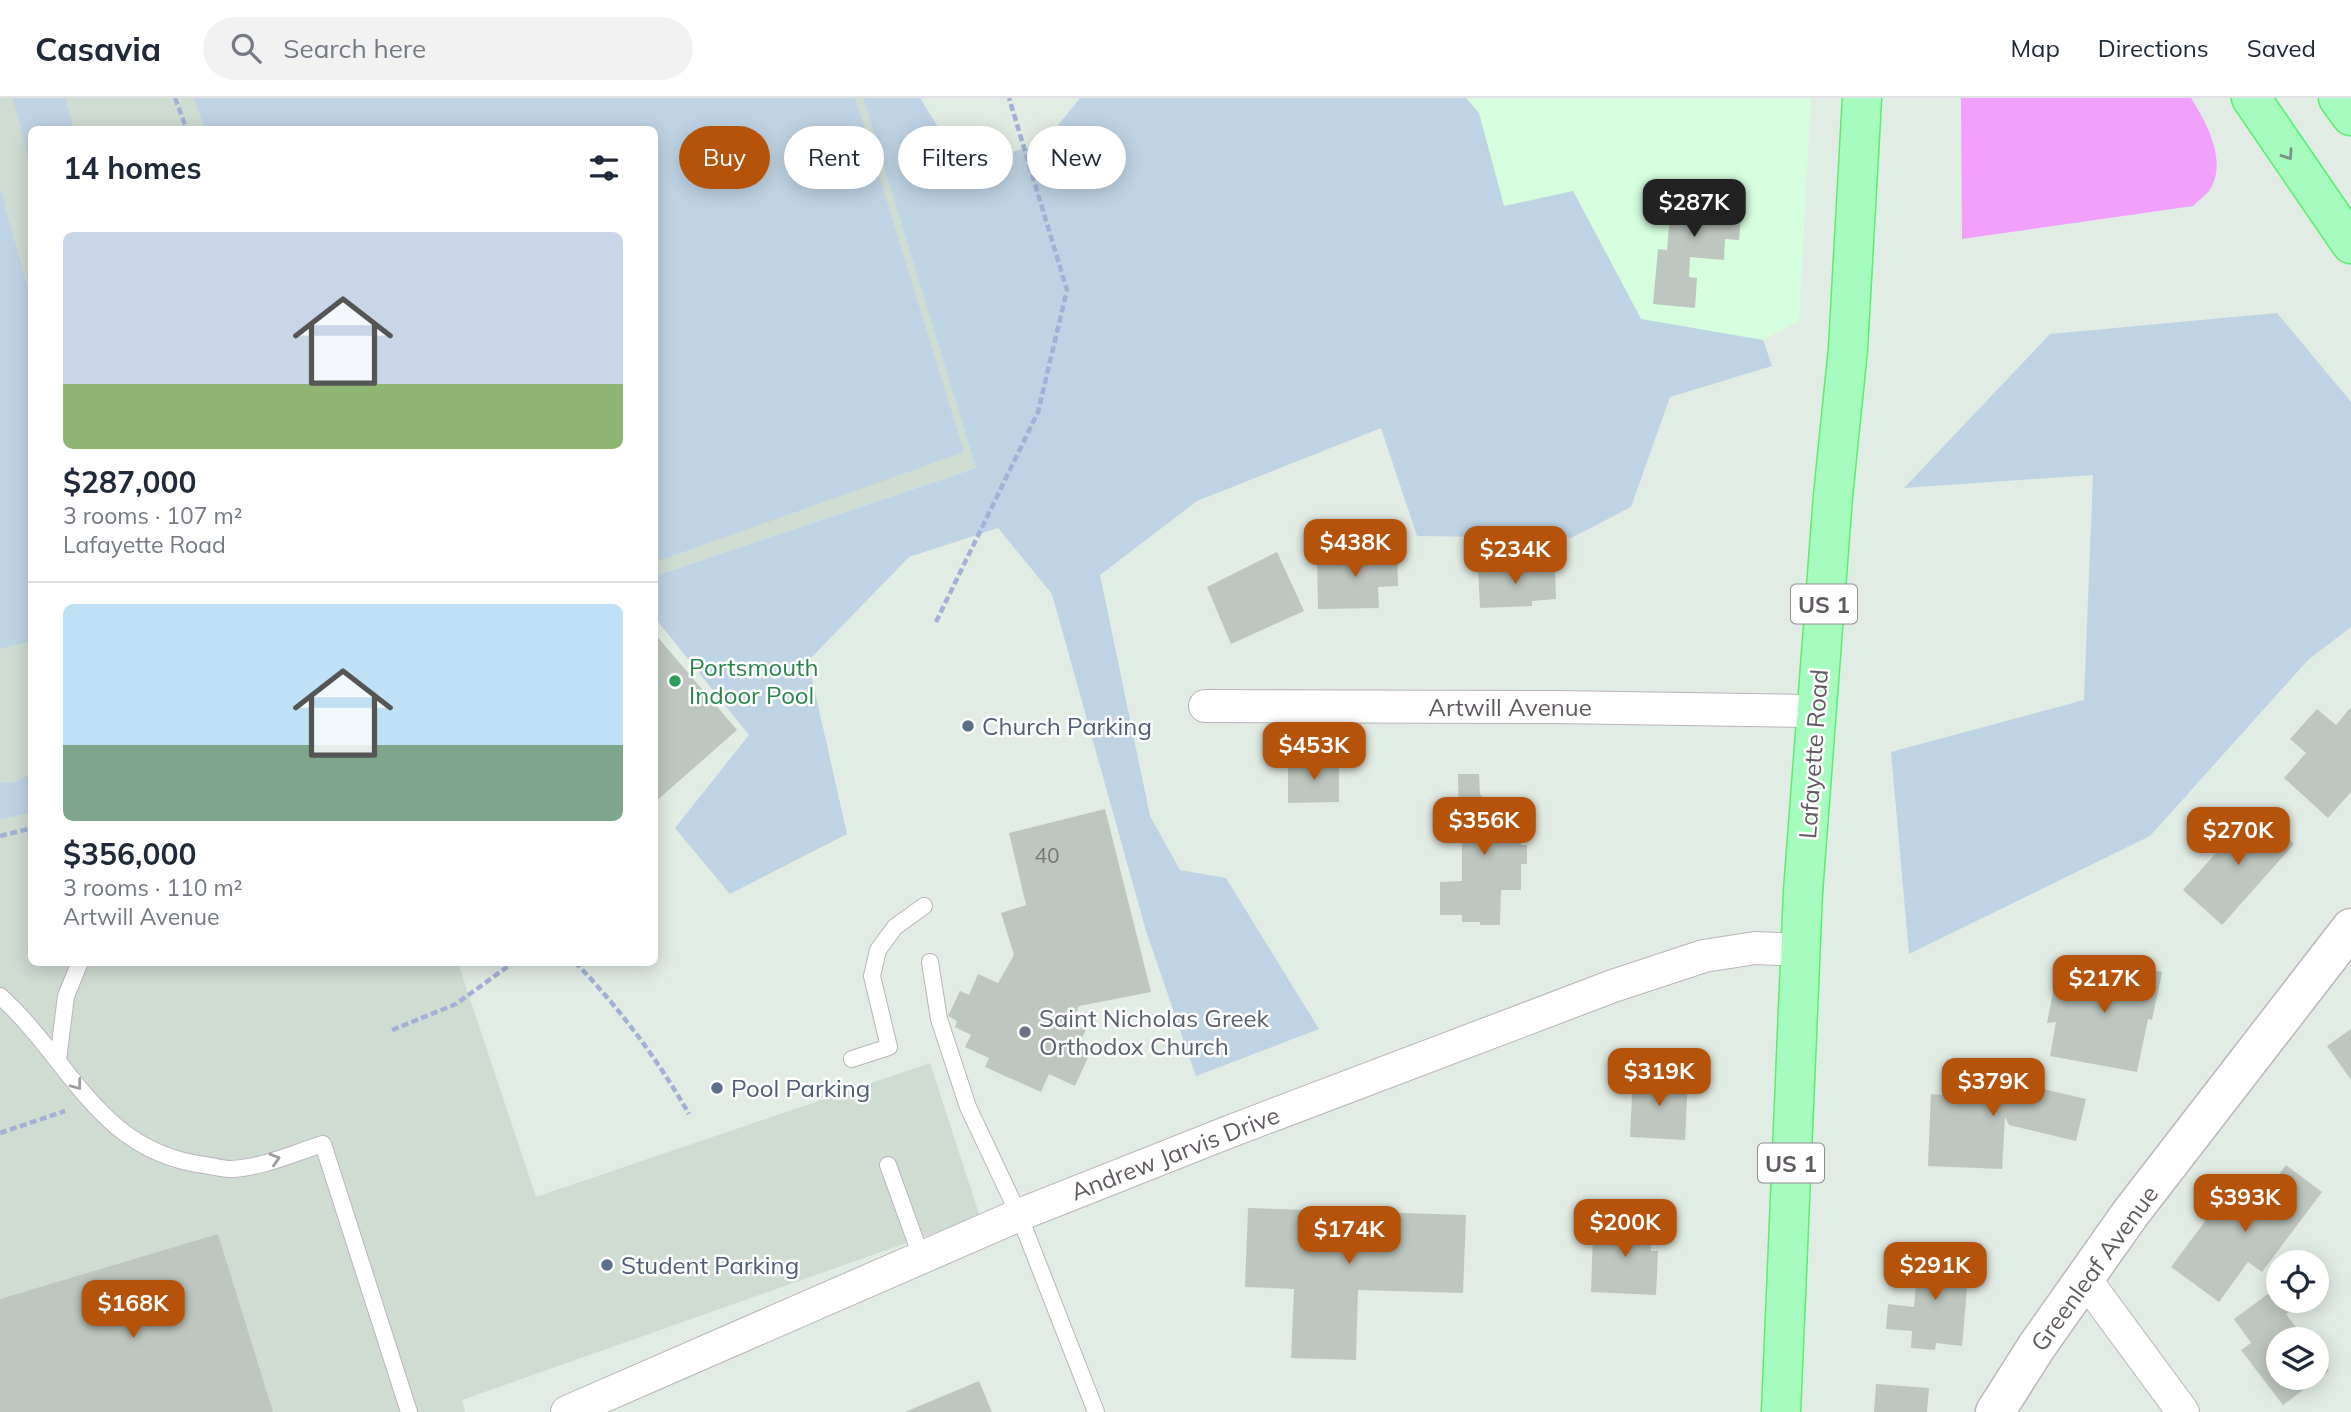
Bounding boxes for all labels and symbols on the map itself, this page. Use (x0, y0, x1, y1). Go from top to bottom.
one-way arrow (2280, 147, 2293, 160)
pin: $287K (1645, 180, 1743, 239)
pin: $438K (1306, 519, 1404, 579)
pin: $234K (1466, 526, 1564, 586)
road number: US 1 (1791, 584, 1857, 624)
place label: Portsmouth Indoor Pool (689, 652, 819, 710)
street label: Lafayette Road (1792, 668, 1834, 840)
marker: Portsmouth Indoor Pool (667, 673, 683, 689)
street label: Artwill Avenue (1428, 692, 1592, 722)
place label: Church Parking (982, 711, 1152, 741)
marker: Church Parking (960, 718, 976, 734)
pin: $453K (1265, 722, 1363, 782)
pin: $356K (1435, 798, 1533, 857)
pin: $270K (2189, 808, 2287, 867)
house number: 40 (1034, 842, 1060, 868)
pin: $217K (2055, 956, 2153, 1015)
place label: Saint Nicholas Greek Orthodox Church (1039, 1003, 1270, 1061)
marker: Saint Nicholas Greek Orthodox Church (1017, 1024, 1033, 1040)
pin: $319K (1610, 1048, 1708, 1108)
pin: $379K (1944, 1058, 2042, 1118)
place label: Pool Parking (731, 1073, 870, 1103)
one-way arrow (68, 1077, 81, 1090)
marker: Pool Parking (709, 1080, 725, 1096)
street label: Andrew Jarvis Drive (1066, 1099, 1284, 1207)
road number: US 1 (1758, 1144, 1824, 1182)
one-way arrow (268, 1152, 280, 1167)
pin: $393K (2196, 1174, 2294, 1234)
street label: Greenleaf Avenue (2024, 1179, 2164, 1357)
pin: $200K (1576, 1200, 1674, 1259)
pin: $174K (1300, 1206, 1398, 1266)
pin: $291K (1886, 1242, 1984, 1302)
place label: Student Parking (621, 1250, 799, 1280)
marker: Student Parking (599, 1257, 615, 1273)
pin: $168K (84, 1280, 182, 1340)

